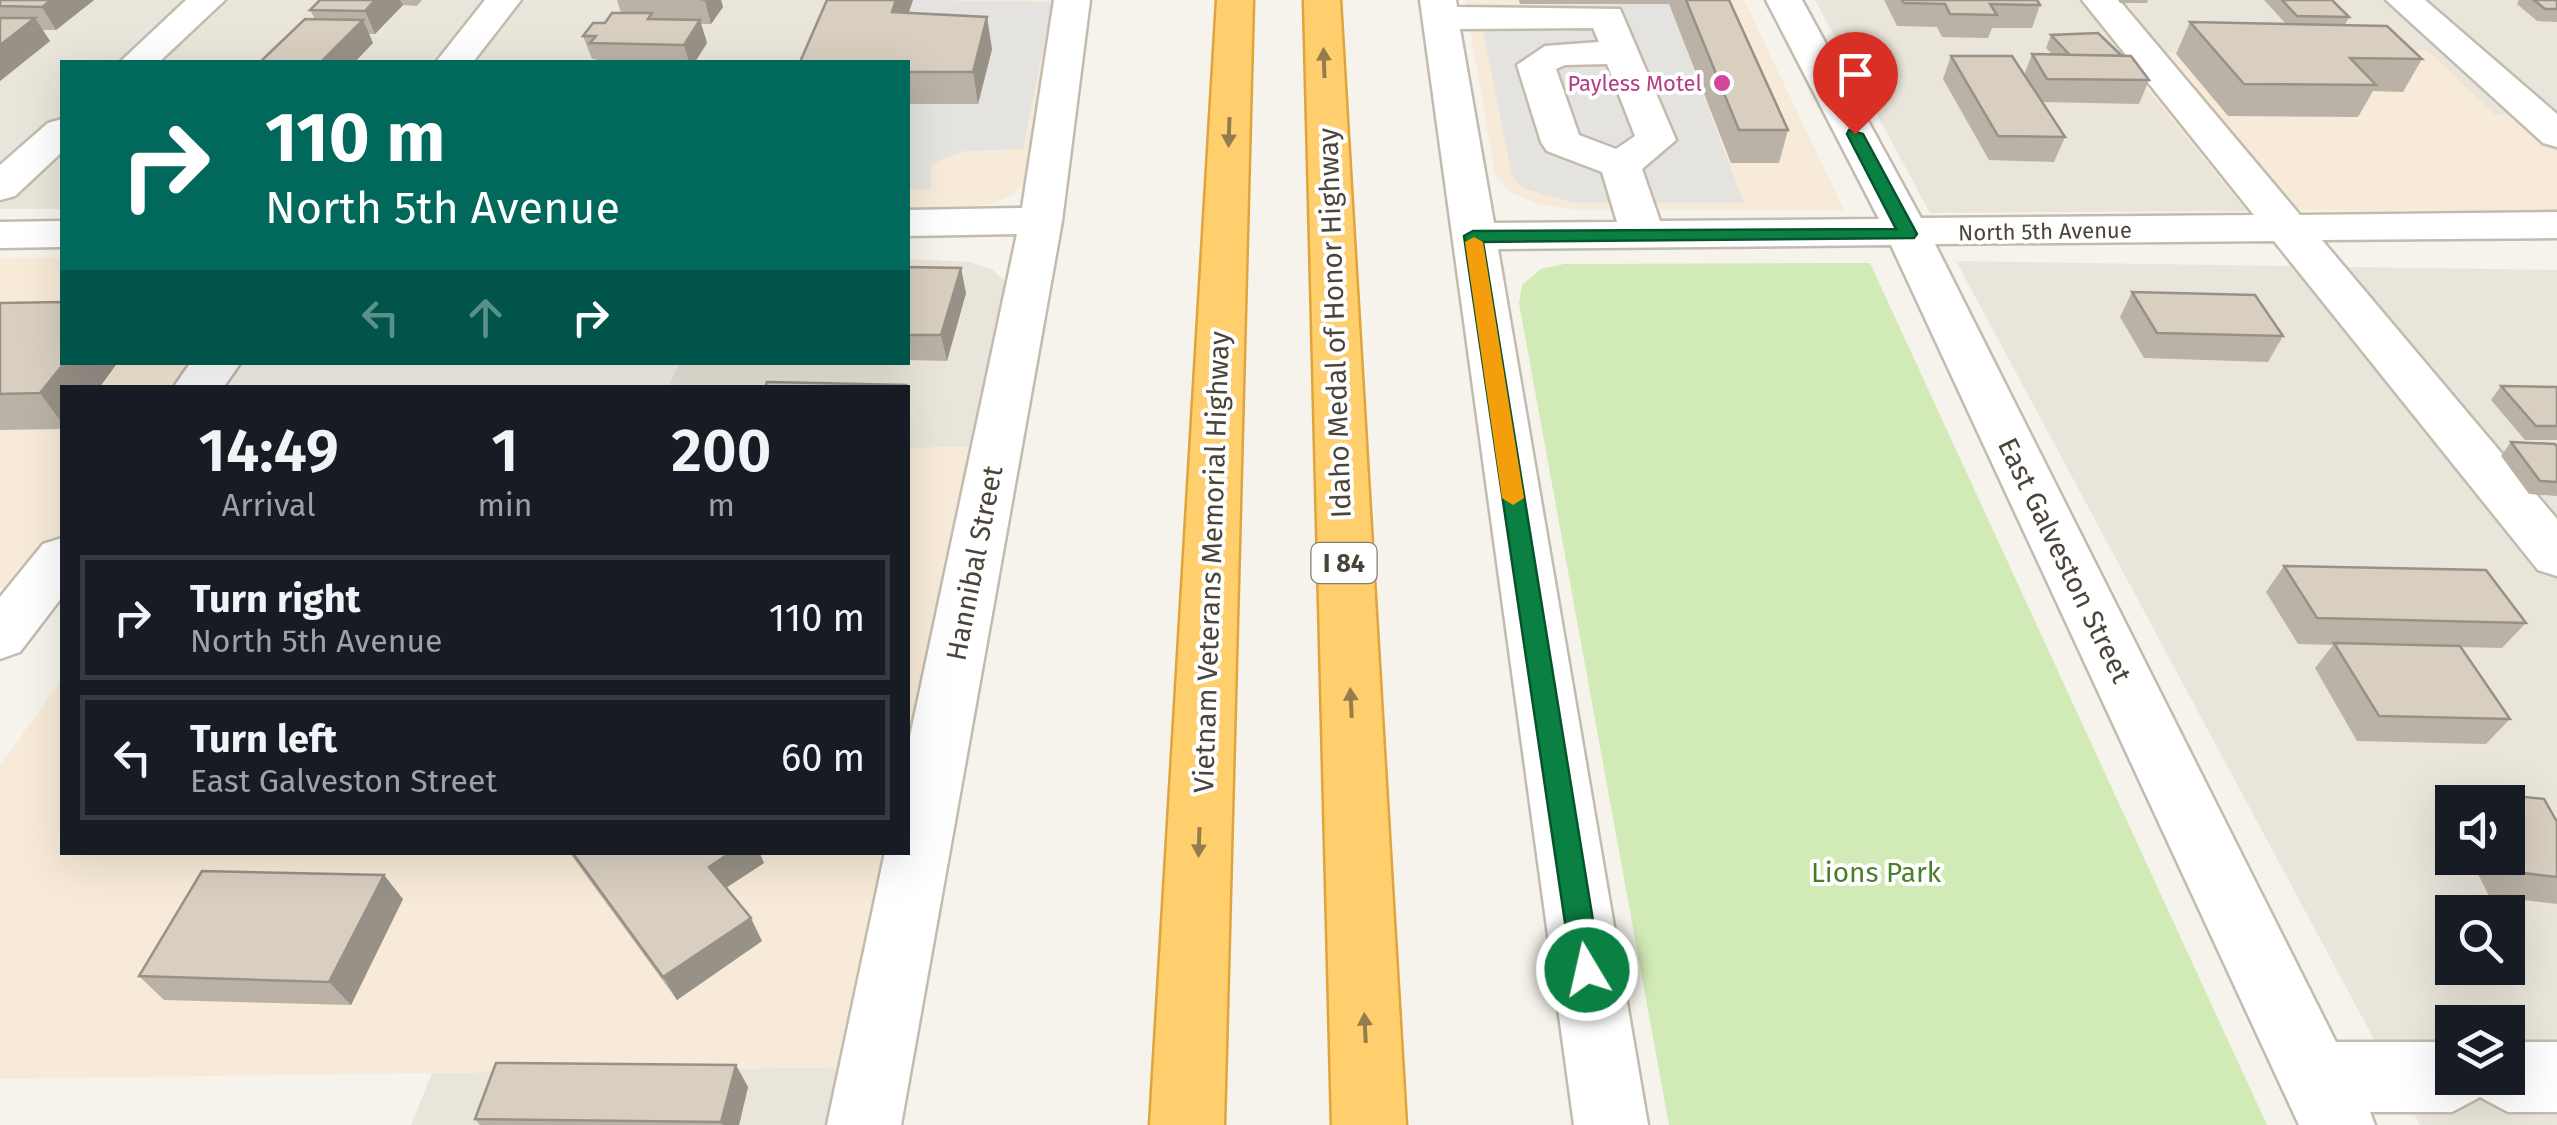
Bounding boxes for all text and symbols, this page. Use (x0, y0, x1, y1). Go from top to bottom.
pin (1813, 32, 1898, 135)
one-way arrow (1316, 47, 1332, 79)
icon: arrive (1828, 47, 1883, 102)
place label: Payless Motel (1567, 70, 1702, 97)
marker: Payless Motel (1711, 72, 1733, 94)
text: 110 m (265, 96, 445, 180)
icon: right (100, 100, 230, 230)
one-way arrow (1221, 117, 1237, 149)
street label: Idaho Medal of Honor Highway (1311, 127, 1358, 519)
text: North 5th Avenue (265, 181, 620, 235)
street label: North 5th Avenue (1958, 216, 2132, 247)
icon: left (353, 290, 408, 345)
icon: ahead (458, 290, 513, 345)
icon: right (563, 290, 618, 345)
street label: Vietnam Veterans Memorial Highway (1187, 330, 1236, 793)
text: 14:49 (199, 415, 339, 487)
text: 1 (491, 415, 519, 487)
text: 200 (671, 415, 771, 487)
street label: East Galveston Street (1991, 432, 2139, 689)
street label: Hannibal Street (939, 462, 1010, 663)
text: Arrival (222, 486, 316, 524)
text: min (477, 486, 533, 524)
text: m (708, 486, 735, 524)
road number: I 84 (1312, 543, 1376, 583)
text: Turn right (190, 576, 360, 622)
icon: right (105, 590, 160, 645)
text: 110 m (769, 595, 865, 641)
text: North 5th Avenue (190, 622, 442, 660)
one-way arrow (1342, 686, 1358, 718)
text: Turn left (190, 716, 337, 762)
icon: left (105, 730, 160, 785)
text: 60 m (781, 735, 865, 781)
text: East Galveston Street (190, 762, 497, 800)
map controls (2435, 785, 2525, 1095)
button: sound (2435, 785, 2525, 875)
one-way arrow (1191, 826, 1207, 858)
park label: Lions Park (1811, 856, 1942, 889)
button: search (2435, 895, 2525, 985)
position arrow (1535, 918, 1639, 1022)
button: layers (2435, 1005, 2525, 1095)
one-way arrow (1357, 1011, 1373, 1043)

